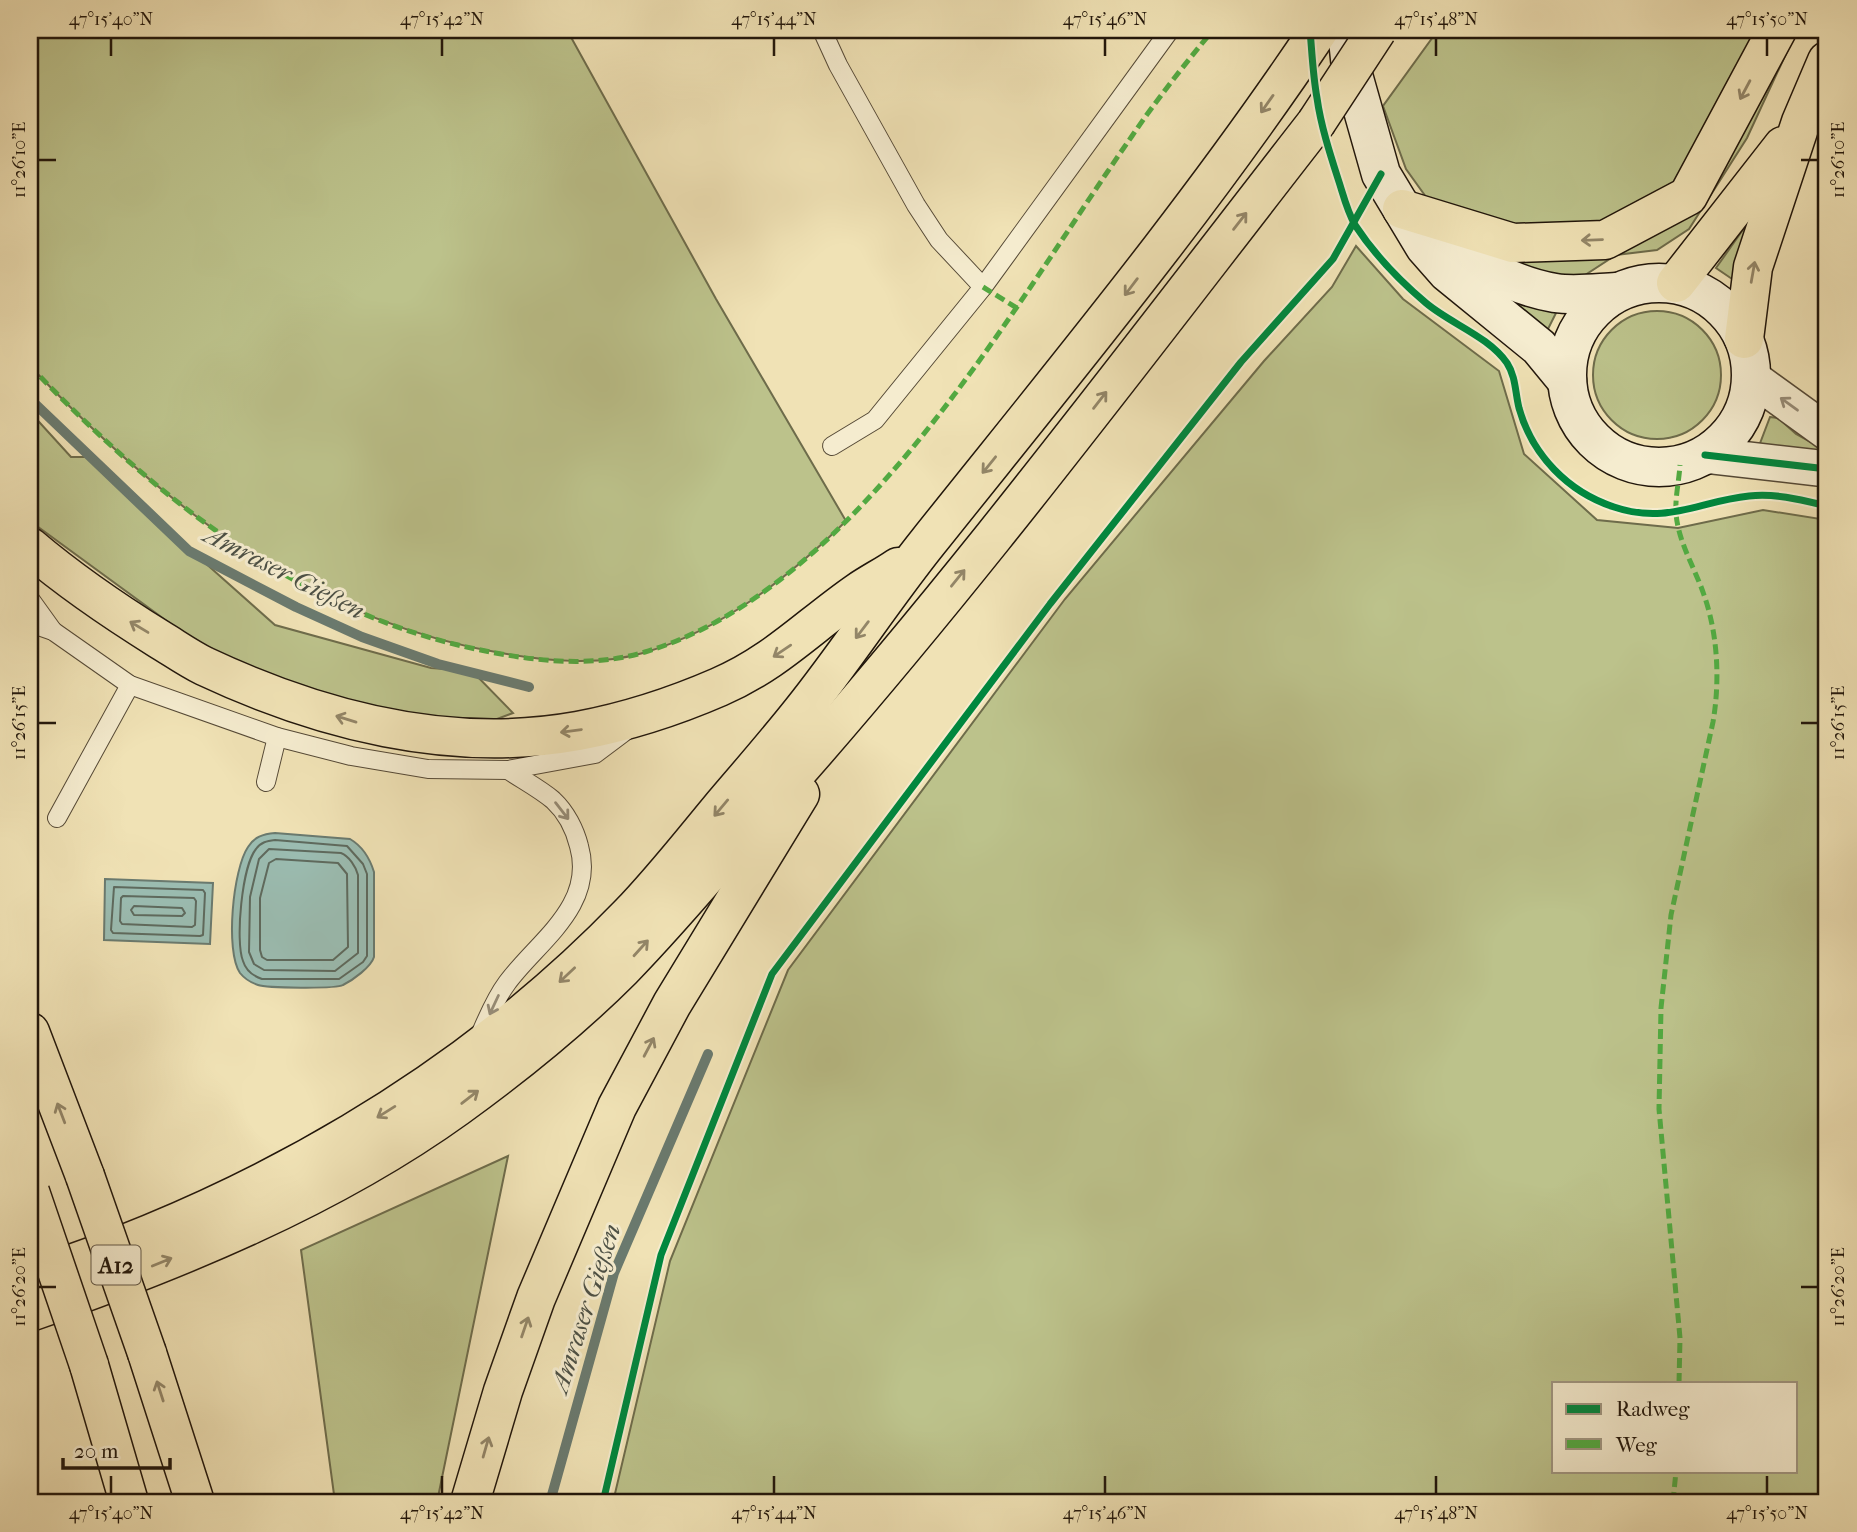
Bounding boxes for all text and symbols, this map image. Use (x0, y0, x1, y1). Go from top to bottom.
text: 47°15'40"N (69, 9, 154, 30)
text: 47°15'42"N (400, 9, 484, 30)
text: 47°15'44"N (731, 9, 817, 30)
text: 47°15'46"N (1063, 9, 1148, 30)
text: 47°15'48"N (1394, 9, 1478, 30)
text: 47°15'50"N (1726, 9, 1808, 30)
one-way arrow (1738, 79, 1751, 100)
one-way arrow (1260, 94, 1274, 113)
text: 11°26'10"E (9, 122, 30, 198)
text: 11°26'10"E (1828, 122, 1849, 198)
one-way arrow (1232, 212, 1247, 230)
one-way arrow (1581, 234, 1604, 247)
one-way arrow (1747, 261, 1761, 284)
one-way arrow (1123, 277, 1138, 295)
one-way arrow (1092, 391, 1107, 410)
one-way arrow (1780, 397, 1799, 412)
one-way arrow (982, 456, 997, 474)
water label: Amraser Gießen (197, 517, 370, 626)
one-way arrow (951, 570, 966, 588)
one-way arrow (130, 619, 150, 633)
one-way arrow (855, 620, 870, 638)
one-way arrow (773, 644, 792, 658)
text: 11°26'15"E (9, 686, 30, 760)
text: 11°26'15"E (1828, 686, 1849, 760)
one-way arrow (335, 711, 357, 724)
one-way arrow (560, 725, 583, 738)
one-way arrow (713, 799, 729, 817)
one-way arrow (554, 802, 569, 820)
one-way arrow (633, 939, 649, 957)
one-way arrow (558, 967, 576, 983)
one-way arrow (487, 994, 500, 1015)
one-way arrow (642, 1037, 656, 1058)
one-way arrow (460, 1090, 479, 1105)
one-way arrow (53, 1102, 66, 1124)
one-way arrow (377, 1106, 397, 1120)
water label: Amraser Gießen (543, 1220, 627, 1399)
road number: A12 (92, 1246, 140, 1284)
text: 11°26'20"E (9, 1247, 30, 1327)
text: 11°26'20"E (1828, 1247, 1849, 1327)
one-way arrow (151, 1254, 173, 1267)
one-way arrow (520, 1316, 532, 1338)
one-way arrow (152, 1380, 165, 1402)
legend (1552, 1382, 1798, 1472)
text: Radweg (1616, 1397, 1690, 1421)
scale bar (63, 1427, 170, 1471)
text: Weg (1615, 1433, 1658, 1457)
one-way arrow (481, 1436, 494, 1458)
text: 20 m (74, 1439, 119, 1463)
text: 47°15'40"N (69, 1503, 154, 1524)
text: 47°15'42"N (400, 1503, 484, 1524)
text: 47°15'44"N (731, 1503, 817, 1524)
text: 47°15'46"N (1063, 1503, 1148, 1524)
text: 47°15'48"N (1394, 1503, 1478, 1524)
text: 47°15'50"N (1726, 1503, 1808, 1524)

